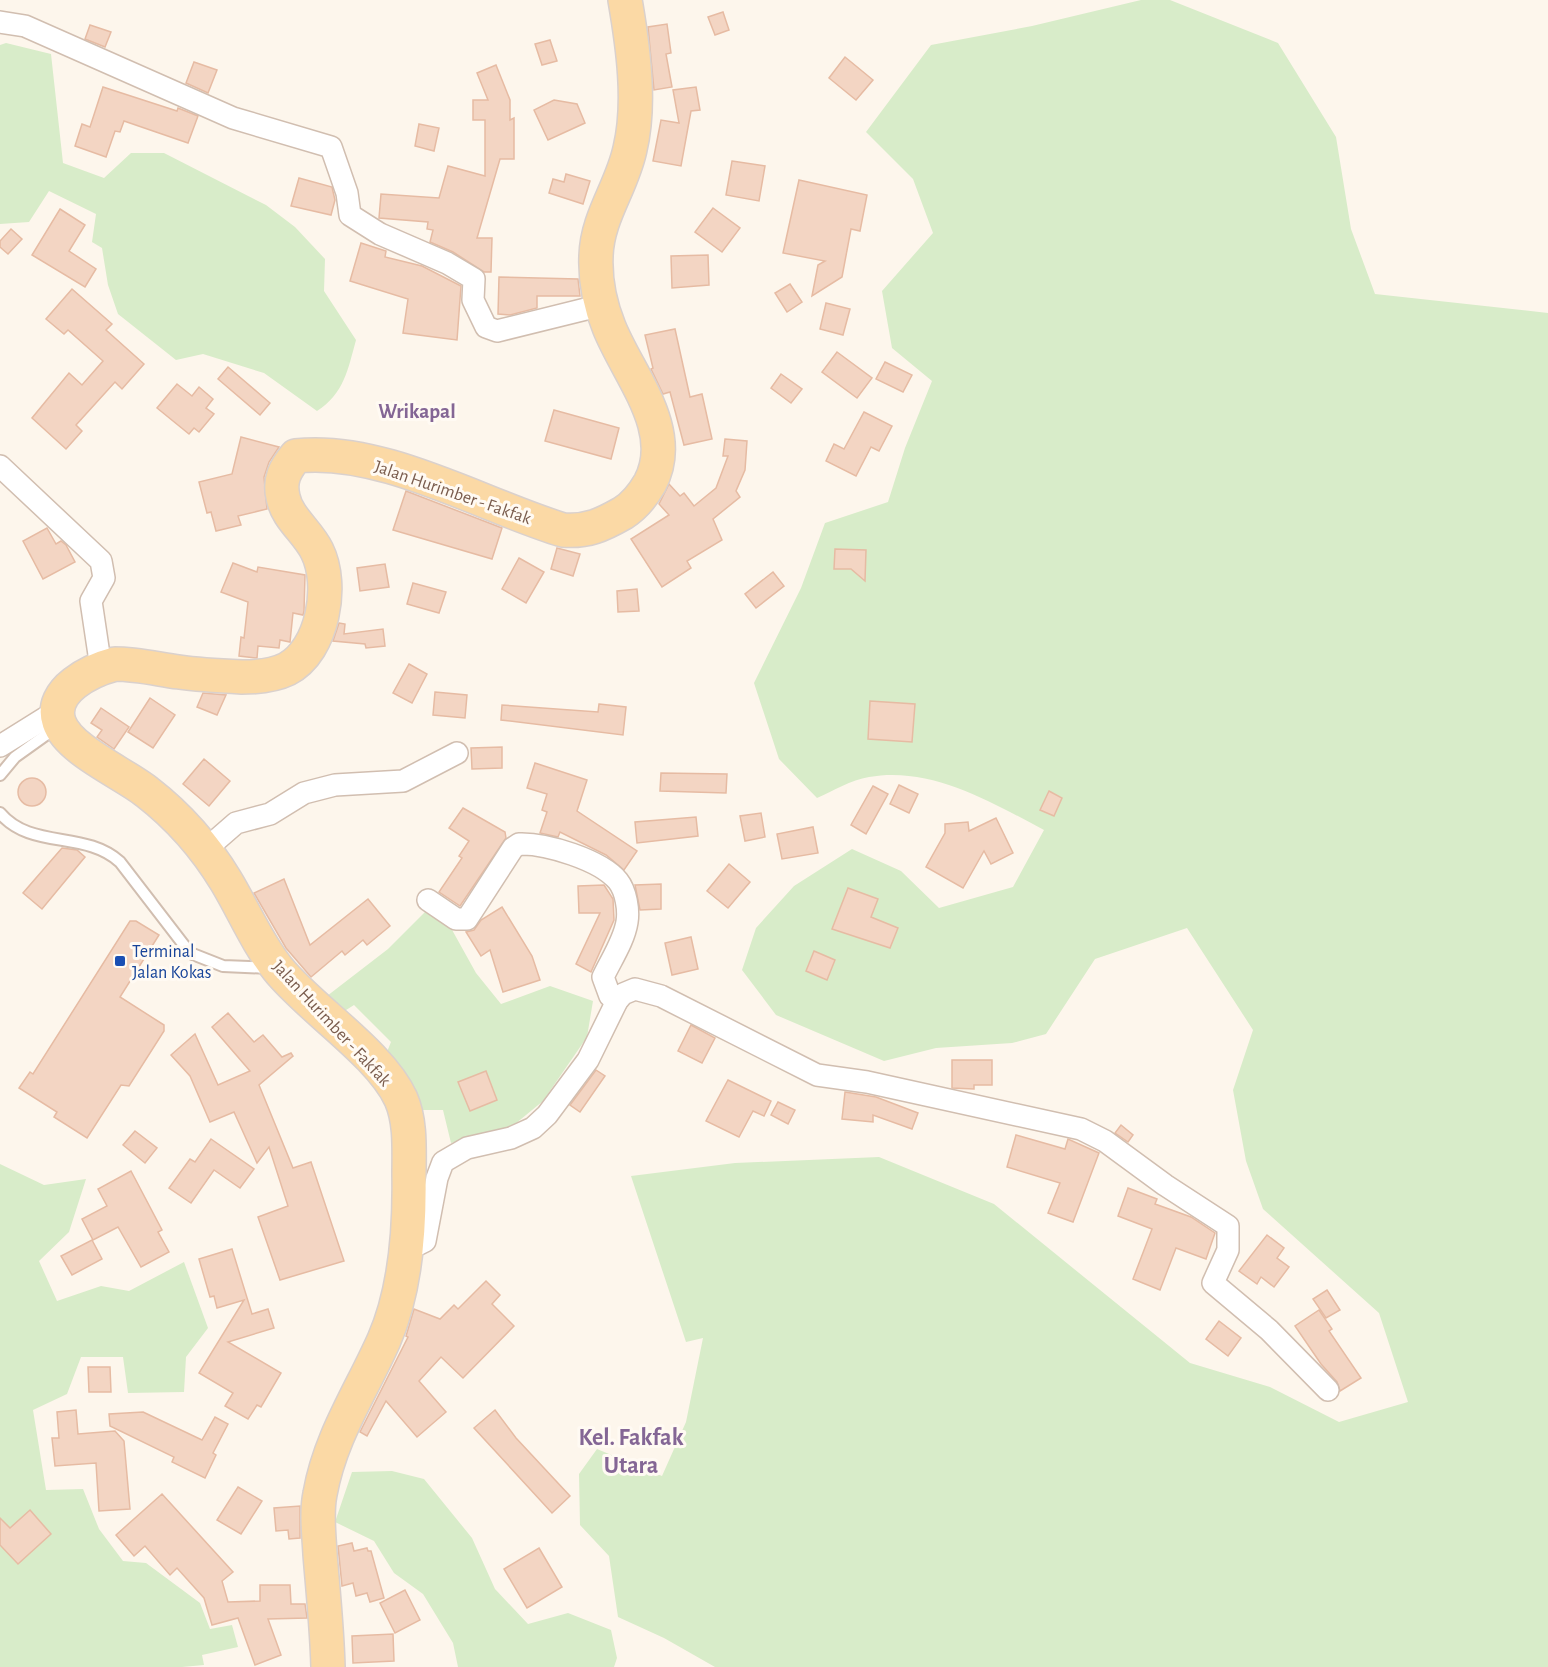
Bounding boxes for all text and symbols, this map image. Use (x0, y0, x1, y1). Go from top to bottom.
district label: Wrikapal (378, 401, 456, 422)
street label: Jalan Hurimber - Fakfak (372, 458, 534, 528)
place label: Terminal Jalan Kokas (132, 943, 211, 982)
marker: Terminal Jalan Kokas (113, 954, 127, 968)
street label: Jalan Hurimber - Fakfak (269, 957, 394, 1091)
district label: Kel. Fakfak Utara (578, 1426, 684, 1478)

